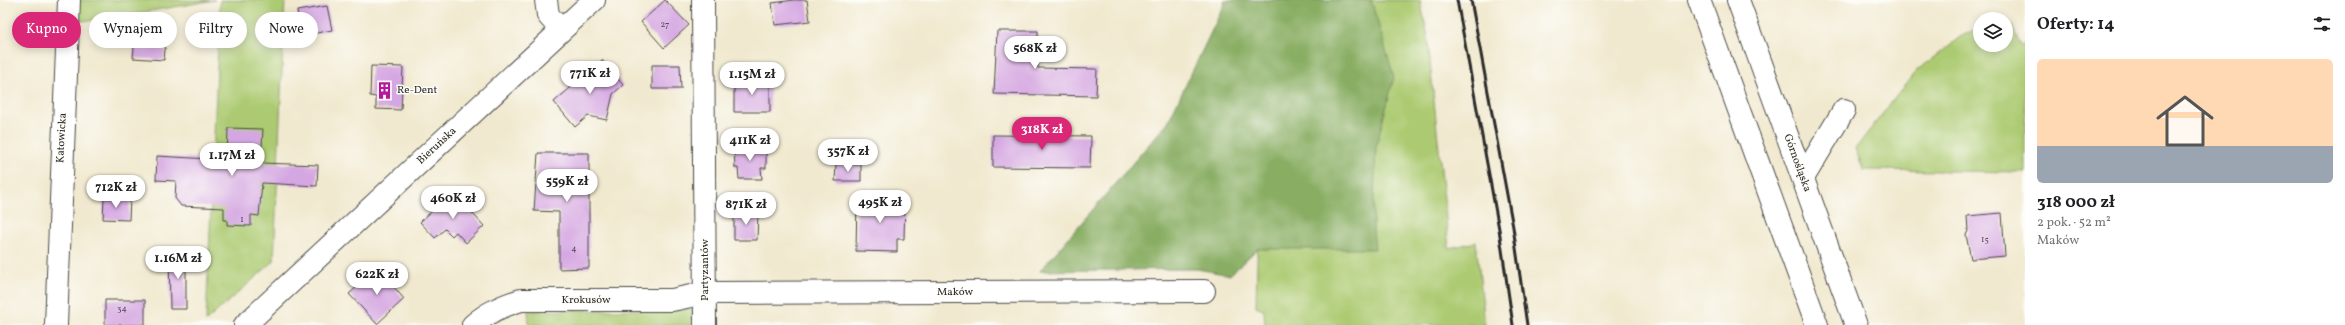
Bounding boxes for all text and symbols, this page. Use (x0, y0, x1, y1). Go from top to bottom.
chip: Kupno (12, 12, 81, 48)
chip: Wynajem (89, 12, 177, 48)
chip: Filtry (185, 12, 247, 48)
chip: Nowe (255, 12, 318, 48)
map controls (1973, 12, 2013, 52)
button: layers (1973, 12, 2013, 52)
text: Oferty: 14 (2037, 13, 2114, 36)
icon: filters (2311, 13, 2333, 35)
house number: 27 (661, 18, 669, 31)
pin: 568K zł (998, 36, 1072, 70)
text: 568K zł (1013, 40, 1057, 58)
pin: 771K zł (553, 61, 627, 95)
pin: 1.15M zł (711, 62, 793, 96)
text: 771K zł (570, 65, 610, 83)
text: 1.15M zł (729, 66, 775, 84)
building icon: Re-Dent (374, 80, 394, 100)
place label: Re-Dent (397, 83, 438, 98)
icon: home (2149, 85, 2221, 157)
street label: Katowicka (53, 112, 71, 163)
pin: 318K zł (1005, 117, 1079, 151)
text: 318K zł (1021, 121, 1063, 139)
street label: Bieruńska (414, 123, 460, 168)
pin: 411K zł (713, 128, 787, 162)
text: 411K zł (729, 132, 771, 150)
street label: Górnośląska (1780, 132, 1815, 195)
pin: 357K zł (811, 139, 885, 173)
pin: 1.17M zł (191, 143, 273, 177)
text: 357K zł (827, 143, 869, 161)
text: 1.17M zł (209, 147, 255, 165)
pin: 559K zł (530, 169, 604, 203)
text: 559K zł (546, 173, 588, 191)
pin: 712K zł (79, 175, 153, 209)
text: 712K zł (95, 179, 137, 197)
pin: 460K zł (416, 186, 490, 220)
text: 460K zł (430, 190, 476, 208)
pin: 495K zł (843, 190, 917, 224)
text: 318 000 zł (2037, 191, 2115, 214)
pin: 871K zł (709, 192, 783, 226)
text: 495K zł (858, 194, 902, 212)
text: 871K zł (725, 196, 767, 214)
house number: 1 (240, 213, 244, 226)
text: 2 pok. · 52 m² (2037, 214, 2111, 232)
text: Maków (2037, 232, 2079, 250)
house number: 15 (1981, 233, 1989, 246)
street label: Partyzantów (698, 239, 713, 301)
house number: 4 (571, 242, 577, 255)
pin: 1.16M zł (137, 246, 219, 280)
text: 1.16M zł (154, 250, 202, 268)
pin: 622K zł (340, 262, 414, 296)
text: 622K zł (355, 266, 399, 284)
street label: Maków (937, 285, 973, 300)
street label: Krokusów (562, 293, 611, 308)
house number: 34 (117, 302, 127, 315)

